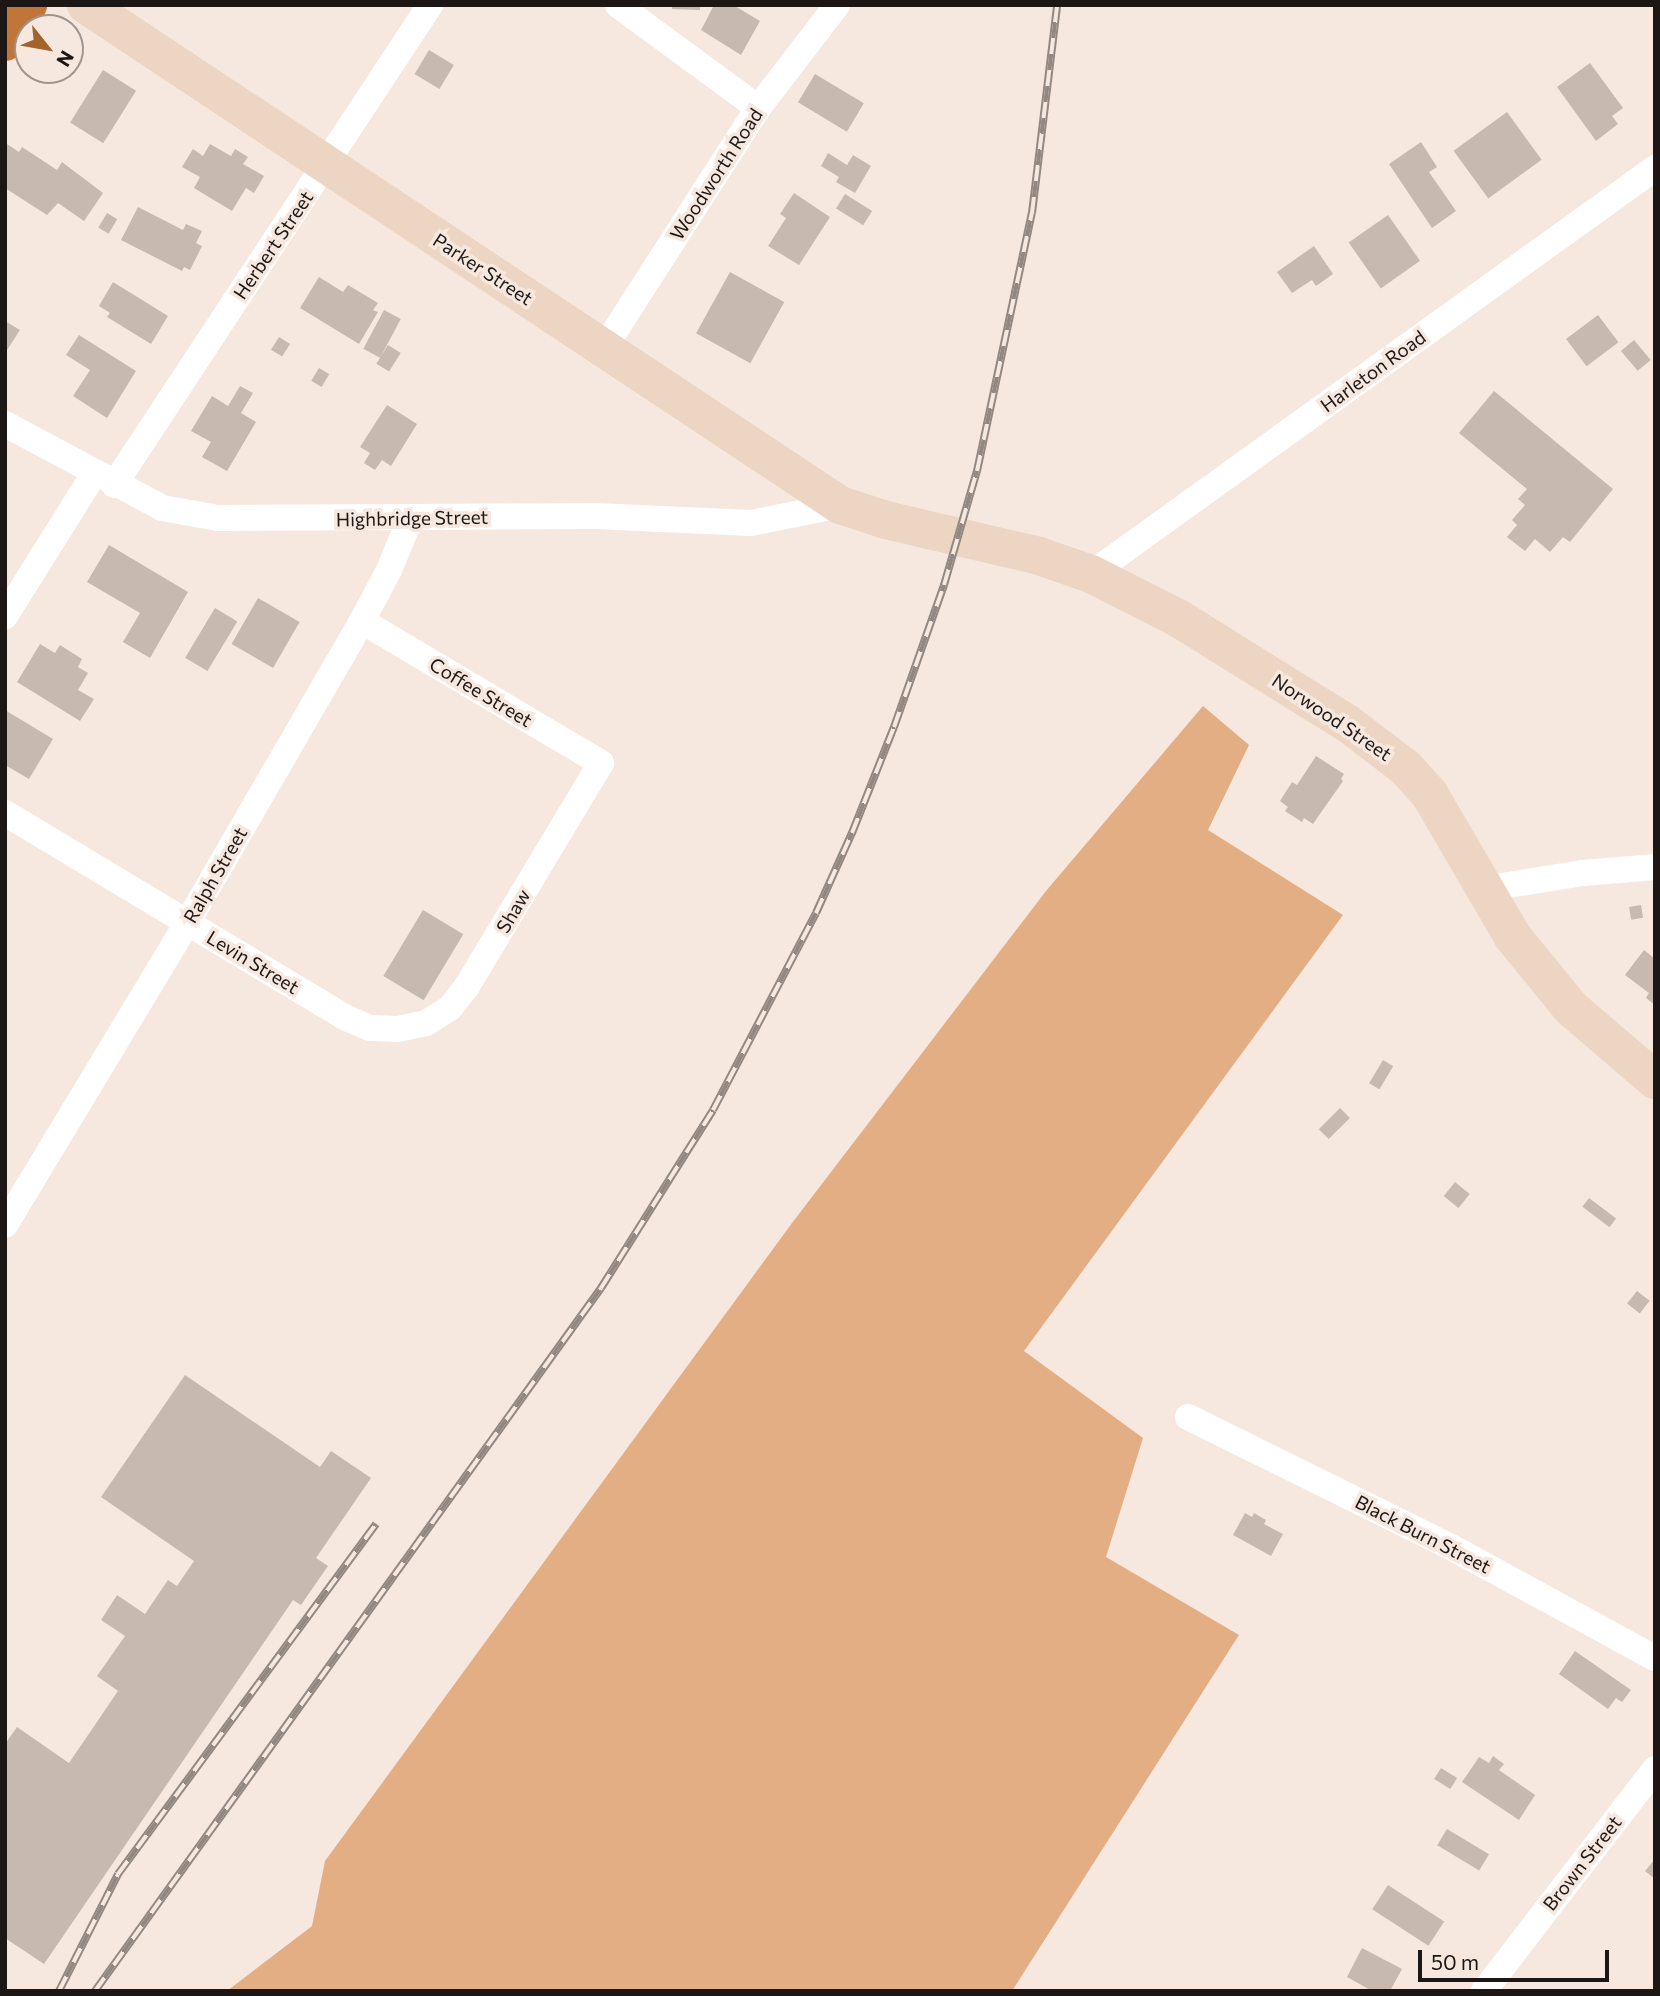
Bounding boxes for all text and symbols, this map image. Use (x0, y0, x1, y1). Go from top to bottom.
north arrow (14, 14, 84, 84)
text: N (52, 47, 79, 71)
street label: Woodworth Road (665, 104, 767, 244)
street label: Herbert Street (228, 186, 318, 304)
street label: Parker Street (429, 228, 537, 310)
street label: Harleton Road (1316, 325, 1430, 417)
street label: Highbridge Street (336, 505, 488, 531)
street label: Coffee Street (426, 652, 536, 732)
street label: Norwood Street (1268, 669, 1396, 765)
street label: Ralph Street (178, 823, 252, 927)
street label: Shaw (491, 885, 535, 937)
street label: Levin Street (203, 926, 303, 998)
street label: Black Burn Street (1351, 1490, 1495, 1578)
street label: Brown Street (1538, 1811, 1626, 1915)
scale bar (1422, 1937, 1613, 1981)
text: 50 m (1431, 1949, 1479, 1974)

